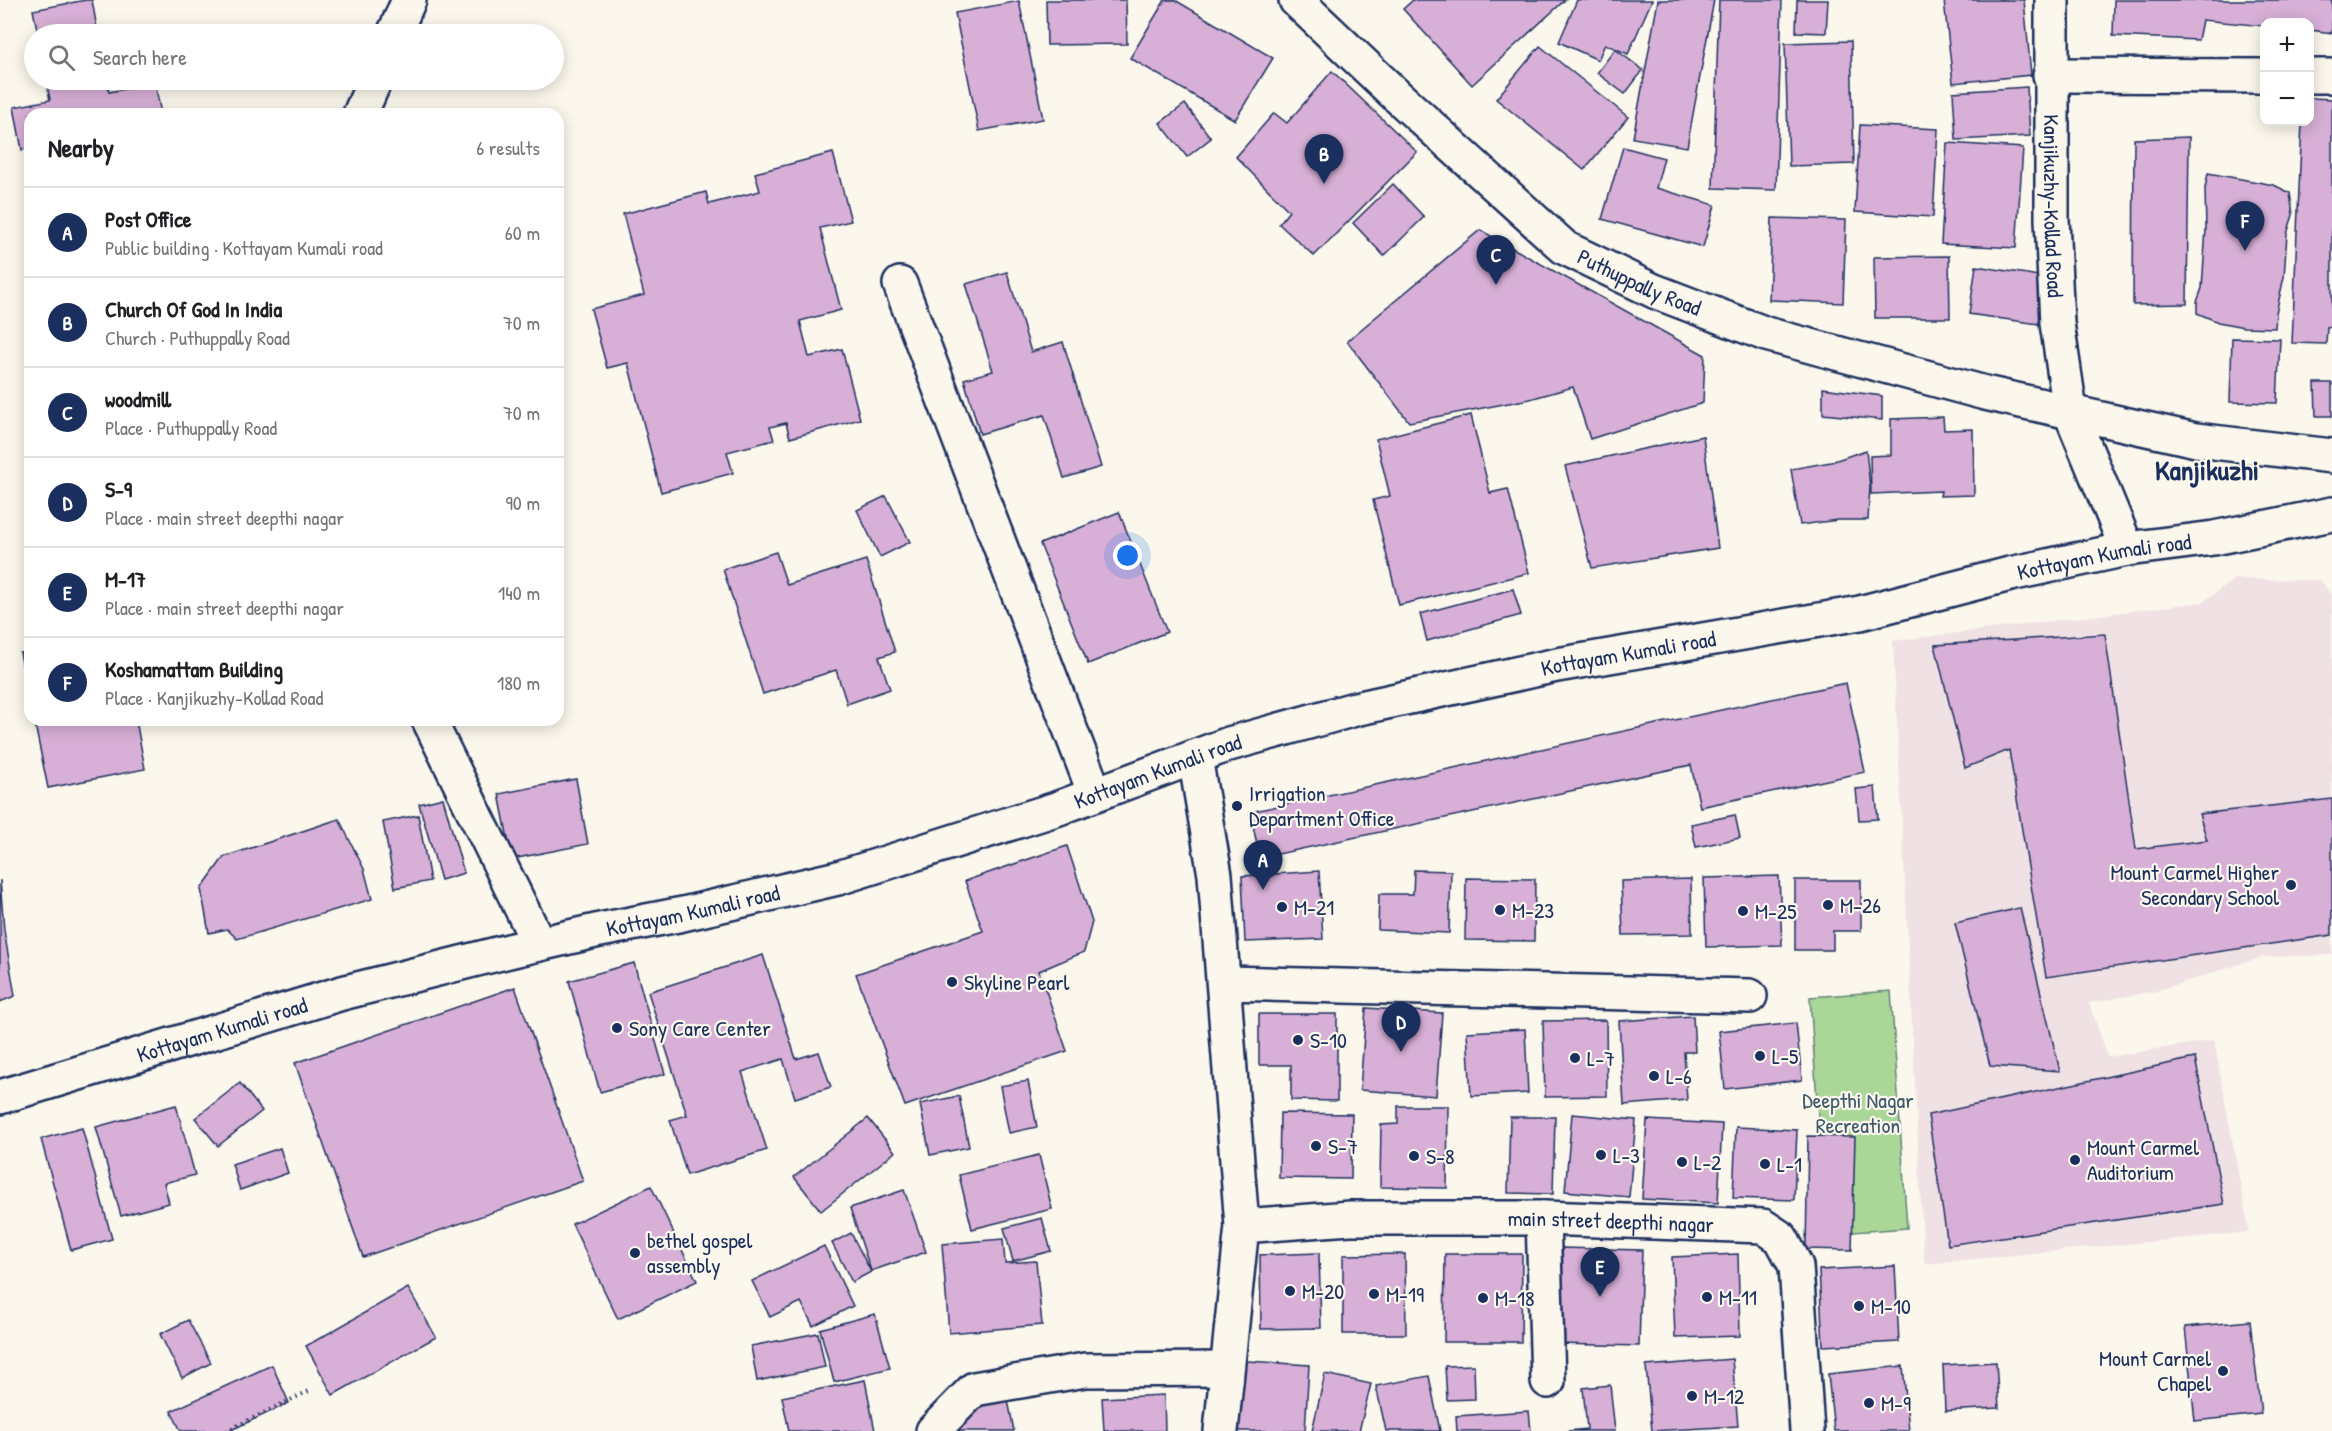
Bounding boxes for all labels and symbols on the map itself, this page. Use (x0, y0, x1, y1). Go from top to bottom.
street label: Kanjikuzhy-Kollad Road (2037, 114, 2071, 299)
pin: B (1304, 134, 1344, 184)
pin: F (2226, 202, 2264, 251)
pin: C (1476, 236, 1516, 285)
street label: Puthuppally Road (1573, 241, 1706, 323)
district label: Kanjikuzhi (2155, 451, 2259, 489)
street label: Kottayam Kumali road (2014, 526, 2193, 587)
your location (1113, 541, 1142, 570)
street label: Kottayam Kumali road (1538, 623, 1718, 683)
street label: Kottayam Kumali road (1070, 726, 1245, 816)
place label: Irrigation Department Office (1249, 778, 1395, 833)
marker: Irrigation Department Office (1230, 799, 1244, 813)
pin: A (1244, 840, 1282, 890)
place label: Mount Carmel Higher Secondary School (2110, 857, 2280, 912)
street label: Kottayam Kumali road (604, 877, 783, 943)
marker: Mount Carmel Higher Secondary School (2284, 878, 2298, 892)
place label: M-26 (1840, 890, 1881, 920)
place label: M-21 (1294, 892, 1334, 922)
place label: M-23 (1512, 895, 1554, 925)
place label: M-25 (1755, 896, 1797, 926)
marker: M-26 (1821, 898, 1835, 912)
marker: M-21 (1275, 900, 1289, 914)
marker: M-23 (1493, 903, 1507, 917)
marker: M-25 (1736, 904, 1750, 918)
place label: Skyline Pearl (964, 967, 1070, 997)
marker: Skyline Pearl (945, 975, 959, 989)
street label: Kottayam Kumali road (133, 989, 311, 1070)
pin: D (1382, 1002, 1420, 1052)
place label: Sony Care Center (629, 1013, 771, 1043)
marker: Sony Care Center (610, 1021, 624, 1035)
place label: S-10 (1310, 1025, 1347, 1055)
marker: S-10 (1291, 1033, 1305, 1047)
place label: L-5 (1772, 1041, 1798, 1071)
place label: L-7 (1587, 1043, 1615, 1073)
marker: L-5 (1753, 1049, 1767, 1063)
marker: L-7 (1568, 1051, 1582, 1065)
place label: L-6 (1666, 1061, 1692, 1091)
marker: L-6 (1647, 1069, 1661, 1083)
park label: Deepthi Nagar Recreation (1802, 1085, 1914, 1140)
place label: S-7 (1328, 1131, 1358, 1161)
place label: Mount Carmel Auditorium (2087, 1132, 2199, 1187)
marker: S-7 (1309, 1139, 1323, 1153)
place label: L-3 (1613, 1140, 1640, 1170)
place label: S-8 (1426, 1141, 1455, 1171)
place label: L-2 (1694, 1147, 1722, 1177)
marker: L-3 (1594, 1148, 1608, 1162)
marker: S-8 (1407, 1149, 1421, 1163)
place label: L-1 (1777, 1149, 1802, 1179)
marker: Mount Carmel Auditorium (2068, 1153, 2082, 1167)
marker: L-2 (1675, 1155, 1689, 1169)
marker: L-1 (1758, 1157, 1772, 1171)
street label: main street deepthi nagar (1508, 1203, 1715, 1239)
place label: bethel gospel assembly (647, 1225, 753, 1280)
marker: bethel gospel assembly (628, 1246, 642, 1260)
pin: E (1580, 1248, 1620, 1297)
place label: M-20 (1302, 1276, 1344, 1306)
place label: M-19 (1386, 1279, 1424, 1309)
place label: M-11 (1719, 1282, 1757, 1312)
place label: M-18 (1495, 1283, 1535, 1313)
marker: M-20 (1283, 1284, 1297, 1298)
marker: M-19 (1367, 1287, 1381, 1301)
marker: M-11 (1700, 1290, 1714, 1304)
marker: M-18 (1476, 1291, 1490, 1305)
place label: M-10 (1871, 1291, 1911, 1321)
marker: M-10 (1852, 1299, 1866, 1313)
place label: Mount Carmel Chapel (2099, 1343, 2211, 1398)
marker: Mount Carmel Chapel (2216, 1364, 2230, 1378)
place label: M-12 (1704, 1381, 1745, 1411)
place label: M-9 (1881, 1388, 1911, 1418)
marker: M-12 (1685, 1389, 1699, 1403)
marker: M-9 (1862, 1396, 1876, 1410)

